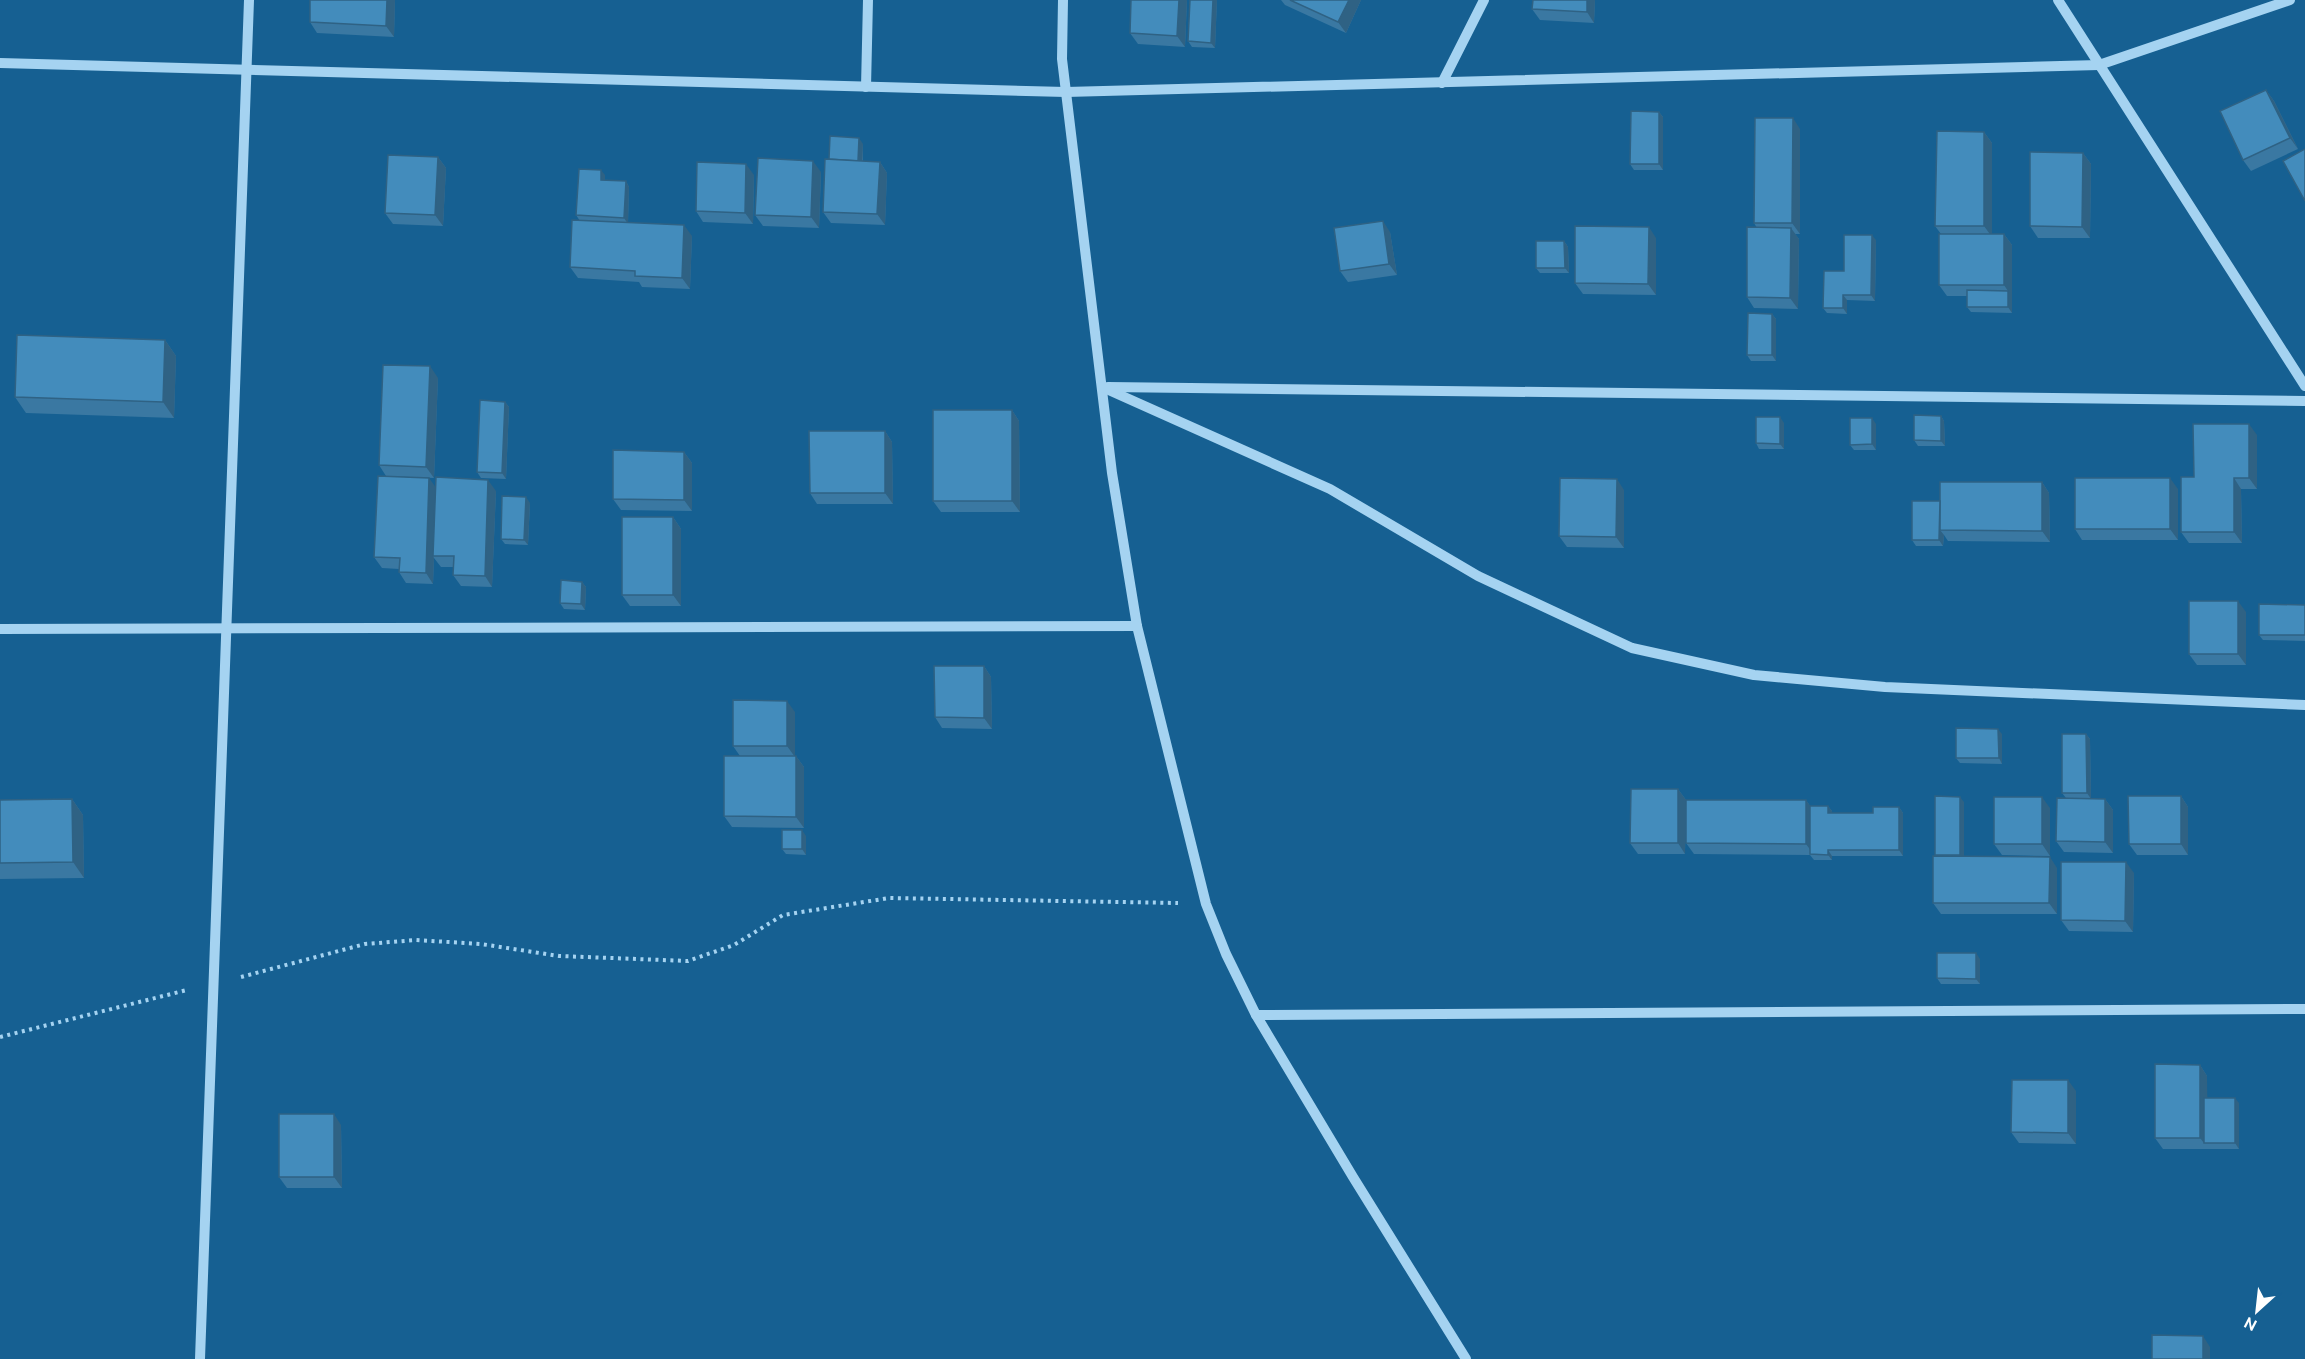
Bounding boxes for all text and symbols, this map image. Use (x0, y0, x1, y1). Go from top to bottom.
north arrow (2227, 1281, 2287, 1341)
text: N (2241, 1314, 2260, 1335)

